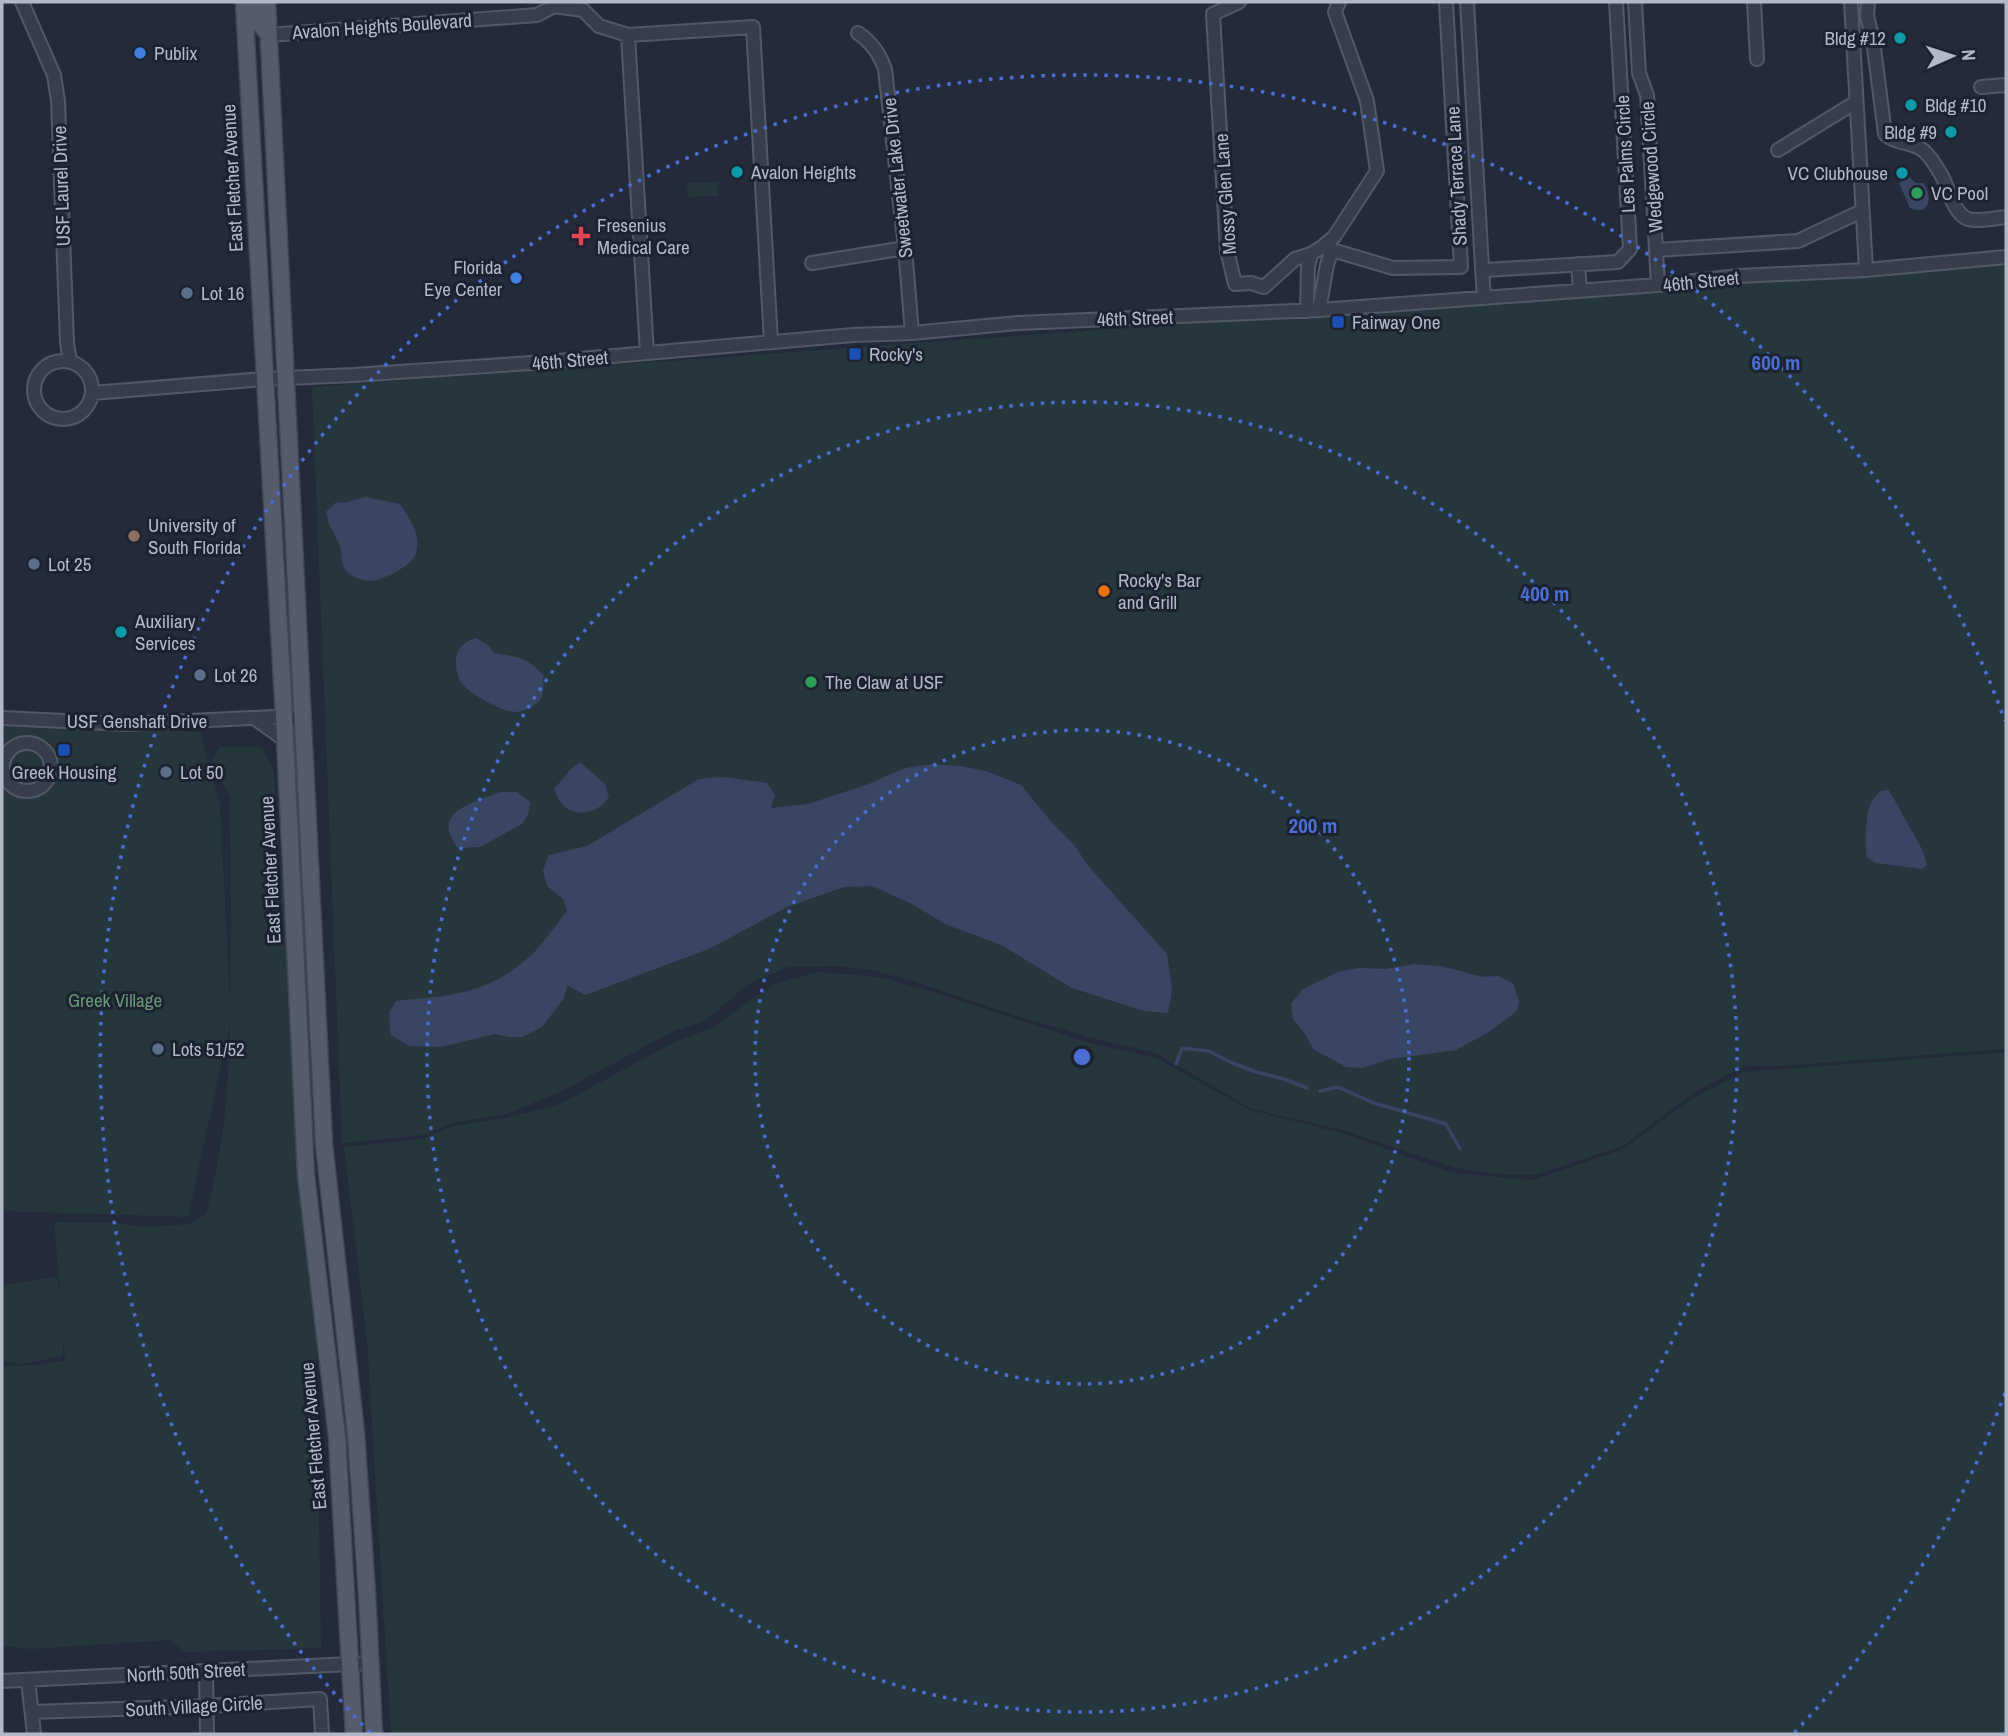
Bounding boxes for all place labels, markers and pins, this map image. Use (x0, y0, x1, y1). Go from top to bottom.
place label: Bldg #12 (1824, 25, 1886, 51)
marker: Bldg #12 (1892, 30, 1908, 46)
place label: Publix (154, 40, 198, 66)
marker: Publix (132, 45, 148, 61)
place label: Bldg #10 (1925, 92, 1987, 118)
marker: Bldg #10 (1903, 97, 1919, 113)
place label: Bldg #9 (1884, 119, 1937, 145)
marker: Bldg #9 (1943, 124, 1959, 140)
place label: Avalon Heights (750, 159, 857, 185)
place label: VC Clubhouse (1788, 160, 1888, 186)
marker: Avalon Heights (729, 164, 745, 180)
marker: VC Clubhouse (1894, 165, 1910, 181)
place label: VC Pool (1931, 180, 1988, 206)
marker: VC Pool (1909, 185, 1925, 201)
place label: Fresenius Medical Care (597, 212, 690, 260)
marker: Fresenius Medical Care (571, 226, 591, 246)
place label: Florida Eye Center (424, 254, 503, 302)
marker: Florida Eye Center (508, 270, 524, 286)
place label: Lot 16 (201, 280, 244, 306)
marker: Lot 16 (179, 285, 195, 301)
place label: Fairway One (1352, 309, 1440, 335)
marker: Fairway One (1330, 314, 1346, 330)
place label: Rocky's (869, 341, 923, 367)
marker: Rocky's (847, 346, 863, 362)
place label: University of South Florida (148, 512, 242, 560)
marker: University of South Florida (126, 528, 142, 544)
place label: Lot 25 (48, 551, 92, 577)
marker: Lot 25 (26, 556, 42, 572)
place label: Rocky's Bar and Grill (1118, 567, 1201, 615)
marker: Rocky's Bar and Grill (1096, 583, 1112, 599)
place label: Auxiliary Services (134, 608, 196, 656)
marker: Auxiliary Services (113, 624, 129, 640)
place label: Lot 26 (214, 662, 257, 688)
marker: Lot 26 (192, 667, 208, 683)
place label: The Claw at USF (825, 669, 944, 695)
marker: The Claw at USF (803, 674, 819, 690)
marker: Greek Housing (56, 742, 72, 758)
place label: Greek Housing (12, 759, 117, 785)
place label: Lot 50 (180, 759, 223, 785)
marker: Lot 50 (158, 764, 174, 780)
place label: Lots 51/52 (172, 1036, 245, 1062)
marker: Lots 51/52 (150, 1041, 166, 1057)
centre of rings (1070, 1045, 1094, 1069)

